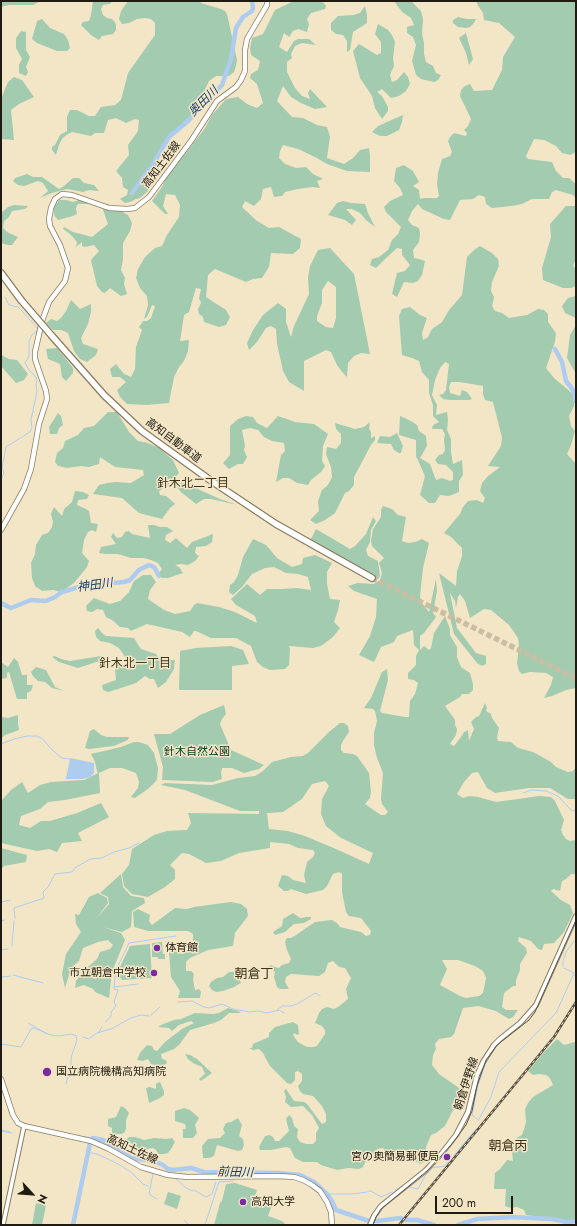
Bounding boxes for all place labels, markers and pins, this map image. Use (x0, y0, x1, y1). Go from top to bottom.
place label: 体育館 (165, 941, 198, 955)
marker: 体育館 (152, 943, 162, 953)
place label: 市立朝倉中学校 (69, 966, 146, 980)
marker: 市立朝倉中学校 (149, 968, 159, 978)
place label: 国立病院機構高知病院 (56, 1065, 166, 1079)
marker: 国立病院機構高知病院 (41, 1066, 53, 1078)
place label: 宮の奥簡易郵便局 (351, 1150, 439, 1164)
marker: 宮の奥簡易郵便局 (442, 1152, 452, 1162)
place label: 高知大学 (251, 1195, 295, 1209)
marker: 高知大学 (238, 1197, 248, 1207)

